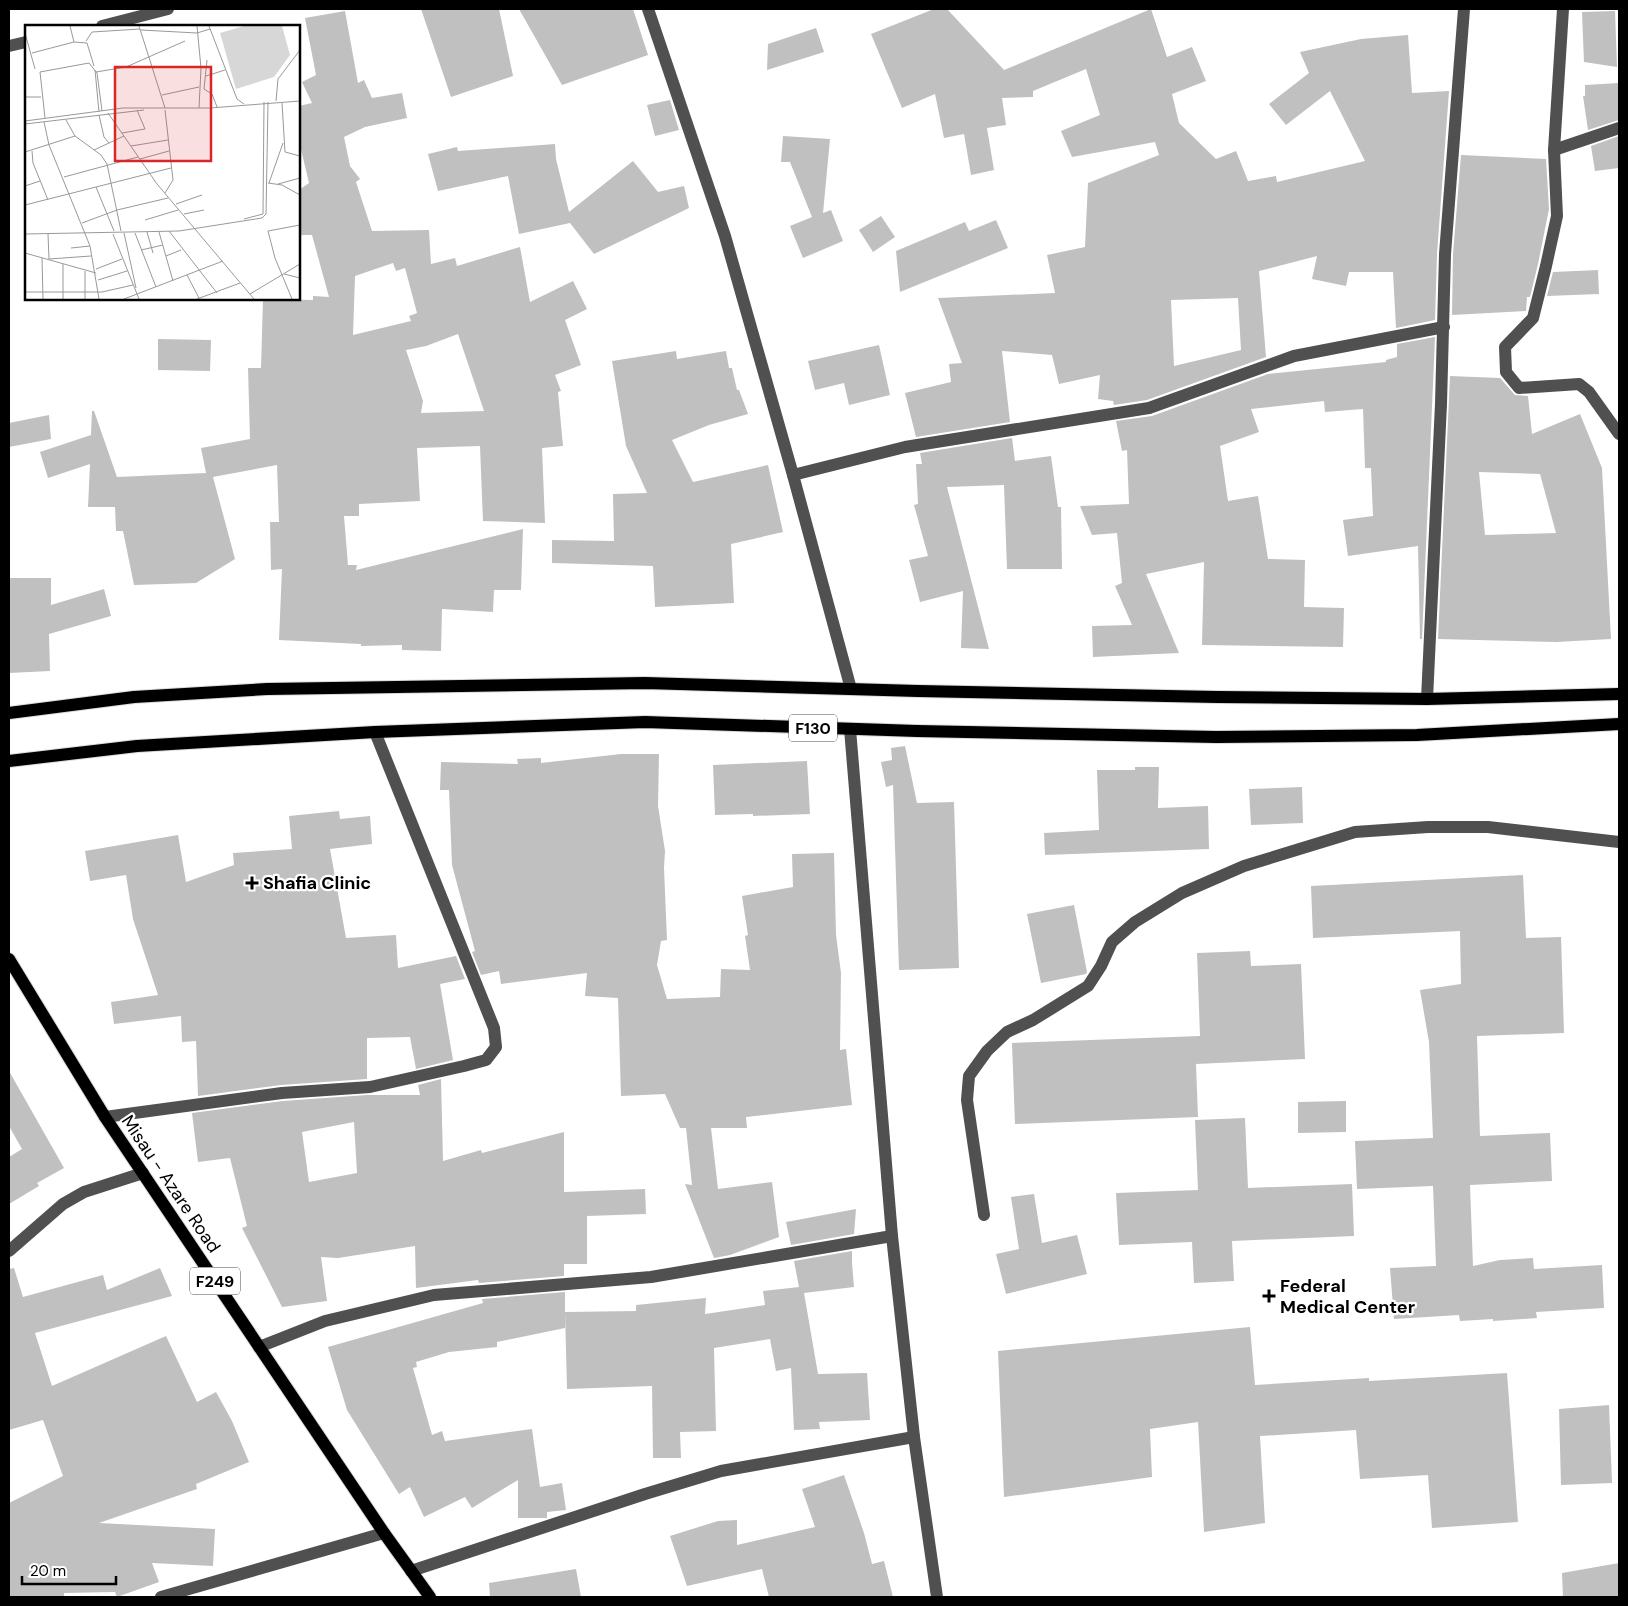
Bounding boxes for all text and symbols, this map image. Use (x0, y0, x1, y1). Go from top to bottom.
inset map (25, 25, 300, 300)
road number: F130 (789, 714, 837, 741)
place label: Shafia Clinic (263, 871, 371, 895)
marker: Shafia Clinic (245, 876, 259, 890)
street label: Misau - Azare Road (116, 1110, 226, 1258)
road number: F249 (190, 1268, 240, 1294)
place label: Federal Medical Center (1280, 1274, 1415, 1319)
marker: Federal Medical Center (1262, 1289, 1276, 1303)
scale bar (22, 1554, 116, 1586)
text: 20 m (30, 1561, 66, 1581)

